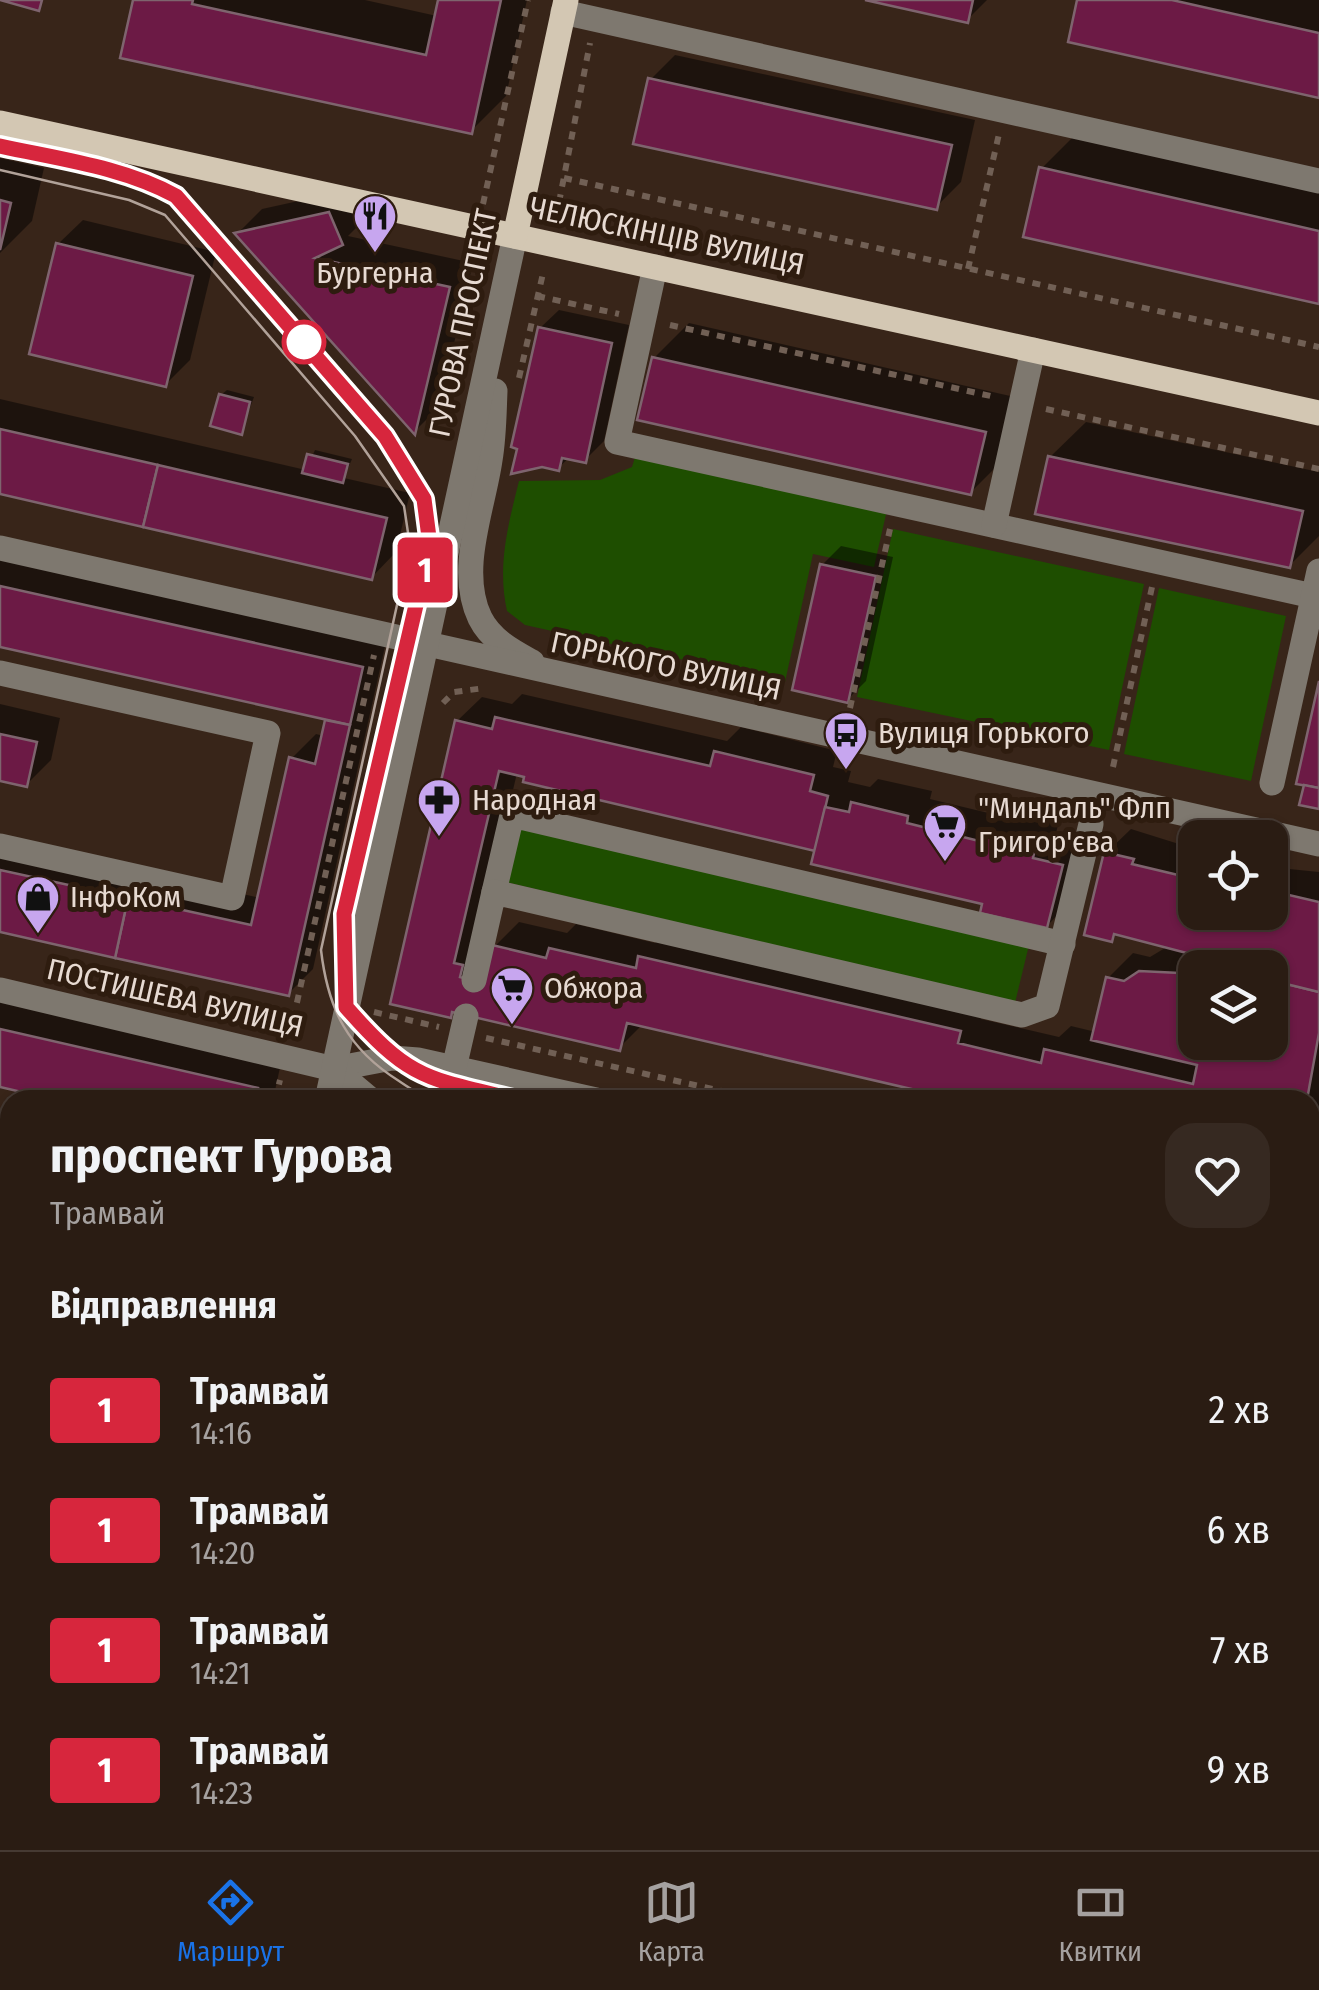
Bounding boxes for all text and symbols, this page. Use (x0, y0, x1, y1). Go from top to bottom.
street label: ЧЕЛЮСКІНЦІВ ВУЛИЦЯ (527, 189, 807, 283)
restaurant icon: Бургерна (352, 193, 398, 254)
street label: ГУРОВА ПРОСПЕКТ (421, 206, 505, 440)
place label: Бургерна (316, 255, 434, 291)
unlabelled marker (283, 321, 325, 363)
line badge: 1 (392, 538, 458, 602)
text: 1 (418, 549, 432, 591)
street label: ГОРЬКОГО ВУЛИЦЯ (547, 624, 785, 708)
bus stop icon: Вулиця Горького (823, 710, 869, 771)
place label: Вулиця Горького (878, 715, 1089, 751)
pharmacy icon: Народная (416, 777, 462, 838)
place label: Народная (472, 782, 597, 818)
place label: "Миндаль" Флп Григор'єва (978, 790, 1171, 860)
supermarket icon: "Миндаль" Флп Григор'єва (922, 802, 968, 863)
map controls (1178, 820, 1288, 1060)
button: locate (1178, 820, 1288, 930)
shop icon: ІнфоКом (15, 874, 61, 935)
place label: ІнфоКом (70, 879, 181, 915)
button: layers (1178, 950, 1288, 1060)
street label: ПОСТИШЕВА ВУЛИЦЯ (43, 951, 307, 1045)
supermarket icon: Обжора (489, 965, 535, 1026)
place label: Обжора (544, 970, 643, 1006)
button: heart (1165, 1123, 1270, 1228)
text: проспект Гурова (50, 1127, 393, 1185)
text: Трамвай (50, 1194, 165, 1232)
text: Відправлення (50, 1282, 277, 1328)
text: Трамвай (190, 1368, 329, 1414)
text: 2 хв (1209, 1387, 1270, 1433)
text: 1 (98, 1389, 112, 1431)
text: 14:16 (190, 1414, 252, 1452)
text: Трамвай (190, 1488, 329, 1534)
text: 6 хв (1206, 1507, 1270, 1553)
text: 1 (98, 1509, 112, 1551)
text: 14:20 (190, 1534, 256, 1572)
text: Трамвай (190, 1608, 329, 1654)
text: 7 хв (1210, 1627, 1270, 1673)
text: 1 (98, 1629, 112, 1671)
text: 14:21 (190, 1654, 251, 1692)
text: Трамвай (190, 1728, 329, 1774)
text: 9 хв (1207, 1747, 1270, 1793)
text: 1 (98, 1749, 112, 1791)
text: 14:23 (190, 1774, 253, 1812)
tab: Маршрут (177, 1875, 284, 1968)
tab: Карта (638, 1875, 705, 1968)
tab: Квитки (1058, 1875, 1142, 1968)

